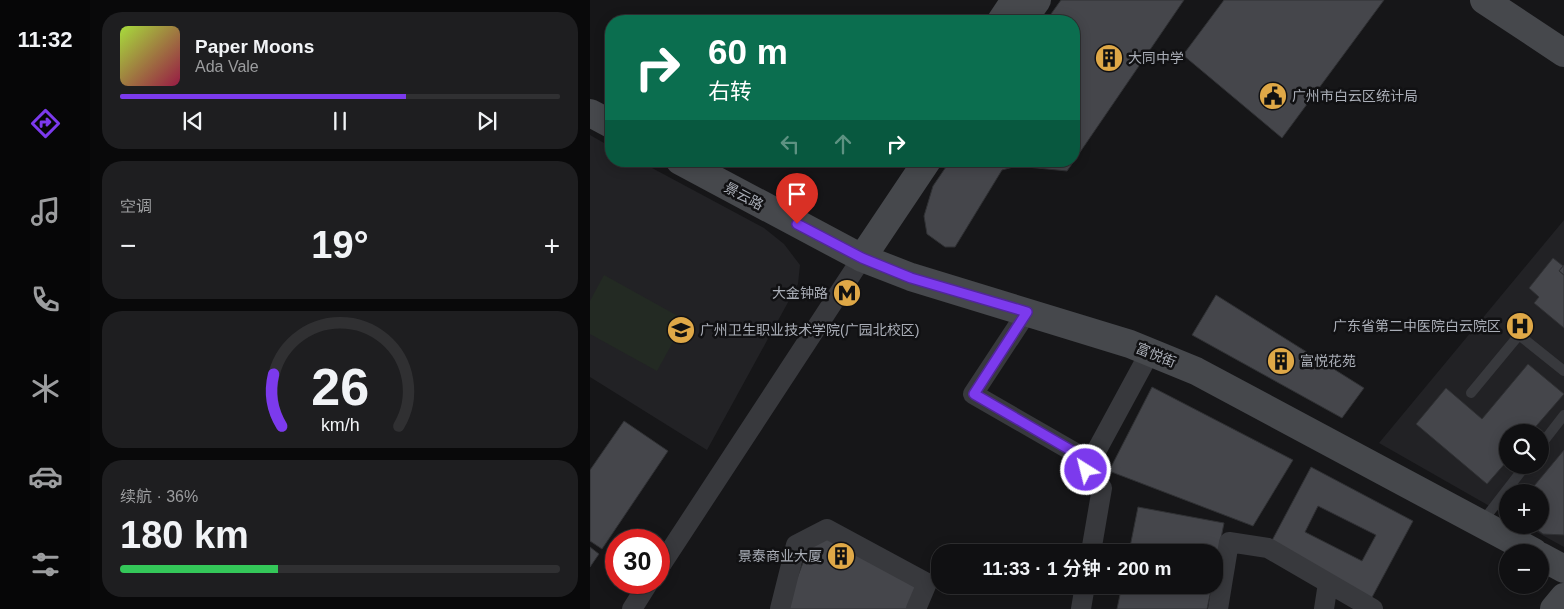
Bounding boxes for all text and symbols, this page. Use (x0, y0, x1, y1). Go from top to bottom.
text: 11:32 (17, 27, 73, 52)
text: 60 m (708, 32, 788, 71)
icon: right (625, 35, 690, 100)
text: Paper Moons (195, 36, 314, 57)
building icon: 大同中学 (1094, 43, 1124, 73)
place label: 大同中学 (1128, 50, 1184, 66)
text: Ada Vale (195, 58, 259, 75)
text: 右转 (708, 79, 752, 104)
public building icon: 广州市白云区统计局 (1258, 81, 1288, 111)
place label: 广州市白云区统计局 (1292, 88, 1418, 104)
icon: directions (28, 106, 63, 141)
icon: previous (179, 107, 207, 135)
icon: pause (326, 107, 354, 135)
icon: next (473, 107, 501, 135)
icon: left (776, 130, 804, 158)
icon: ahead (829, 130, 857, 158)
icon: right (882, 130, 910, 158)
pin (776, 173, 818, 224)
street label: 景云路 (722, 179, 766, 213)
icon: arrive (783, 180, 811, 208)
icon: music (28, 194, 63, 229)
text: 空调 (120, 198, 152, 215)
text: 19° (311, 224, 369, 266)
text: − (120, 230, 136, 261)
text: + (544, 230, 560, 261)
metro station icon: 大金钟路 (832, 278, 862, 308)
icon: phone (28, 282, 63, 317)
place label: 大金钟路 (772, 285, 828, 301)
hospital icon: 广东省第二中医院白云院区 (1505, 311, 1535, 341)
school or university icon: 广州卫生职业技术学院(广园北校区) (666, 315, 696, 345)
place label: 广东省第二中医院白云院区 (1333, 318, 1501, 334)
place label: 广州卫生职业技术学院(广园北校区) (700, 322, 919, 338)
street label: 富悦街 (1134, 340, 1178, 370)
building icon: 富悦花苑 (1266, 346, 1296, 376)
place label: 富悦花苑 (1300, 353, 1356, 369)
text: 26 (311, 358, 369, 416)
icon: climate (28, 371, 63, 406)
text: km/h (321, 415, 359, 435)
map controls (1499, 424, 1549, 594)
button: search (1499, 424, 1549, 474)
position arrow (1059, 443, 1111, 495)
icon: car (28, 459, 63, 494)
button: + (1499, 484, 1549, 534)
text: 续航 · 36% (120, 488, 198, 505)
text: 180 km (120, 514, 249, 556)
speed limit sign: 30 (605, 529, 670, 594)
building icon: 景泰商业大厦 (826, 541, 856, 571)
button: − (1499, 544, 1549, 594)
icon: filters (28, 547, 63, 582)
place label: 景泰商业大厦 (738, 548, 822, 564)
text: 11:33 · 1 分钟 · 200 m (982, 558, 1172, 579)

